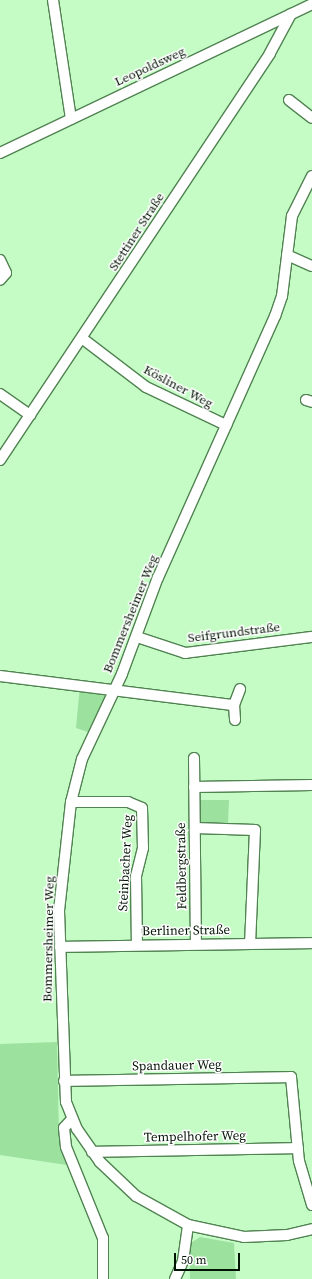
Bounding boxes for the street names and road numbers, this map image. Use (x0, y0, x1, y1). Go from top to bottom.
street label: Leopoldsweg (112, 44, 188, 90)
street label: Stettiner Straße (106, 190, 168, 274)
street label: Kösliner Weg (140, 362, 216, 412)
street label: Bommersheimer Weg (100, 552, 162, 676)
street label: Seifgrundstraße (187, 620, 281, 646)
street label: Steinbacher Weg (116, 814, 136, 912)
street label: Feldbergstraße (173, 822, 191, 910)
street label: Bommersheimer Weg (40, 876, 58, 1002)
street label: Berliner Straße (142, 922, 230, 940)
street label: Spandauer Weg (132, 1057, 222, 1075)
street label: Tempelhofer Weg (144, 1128, 246, 1146)

